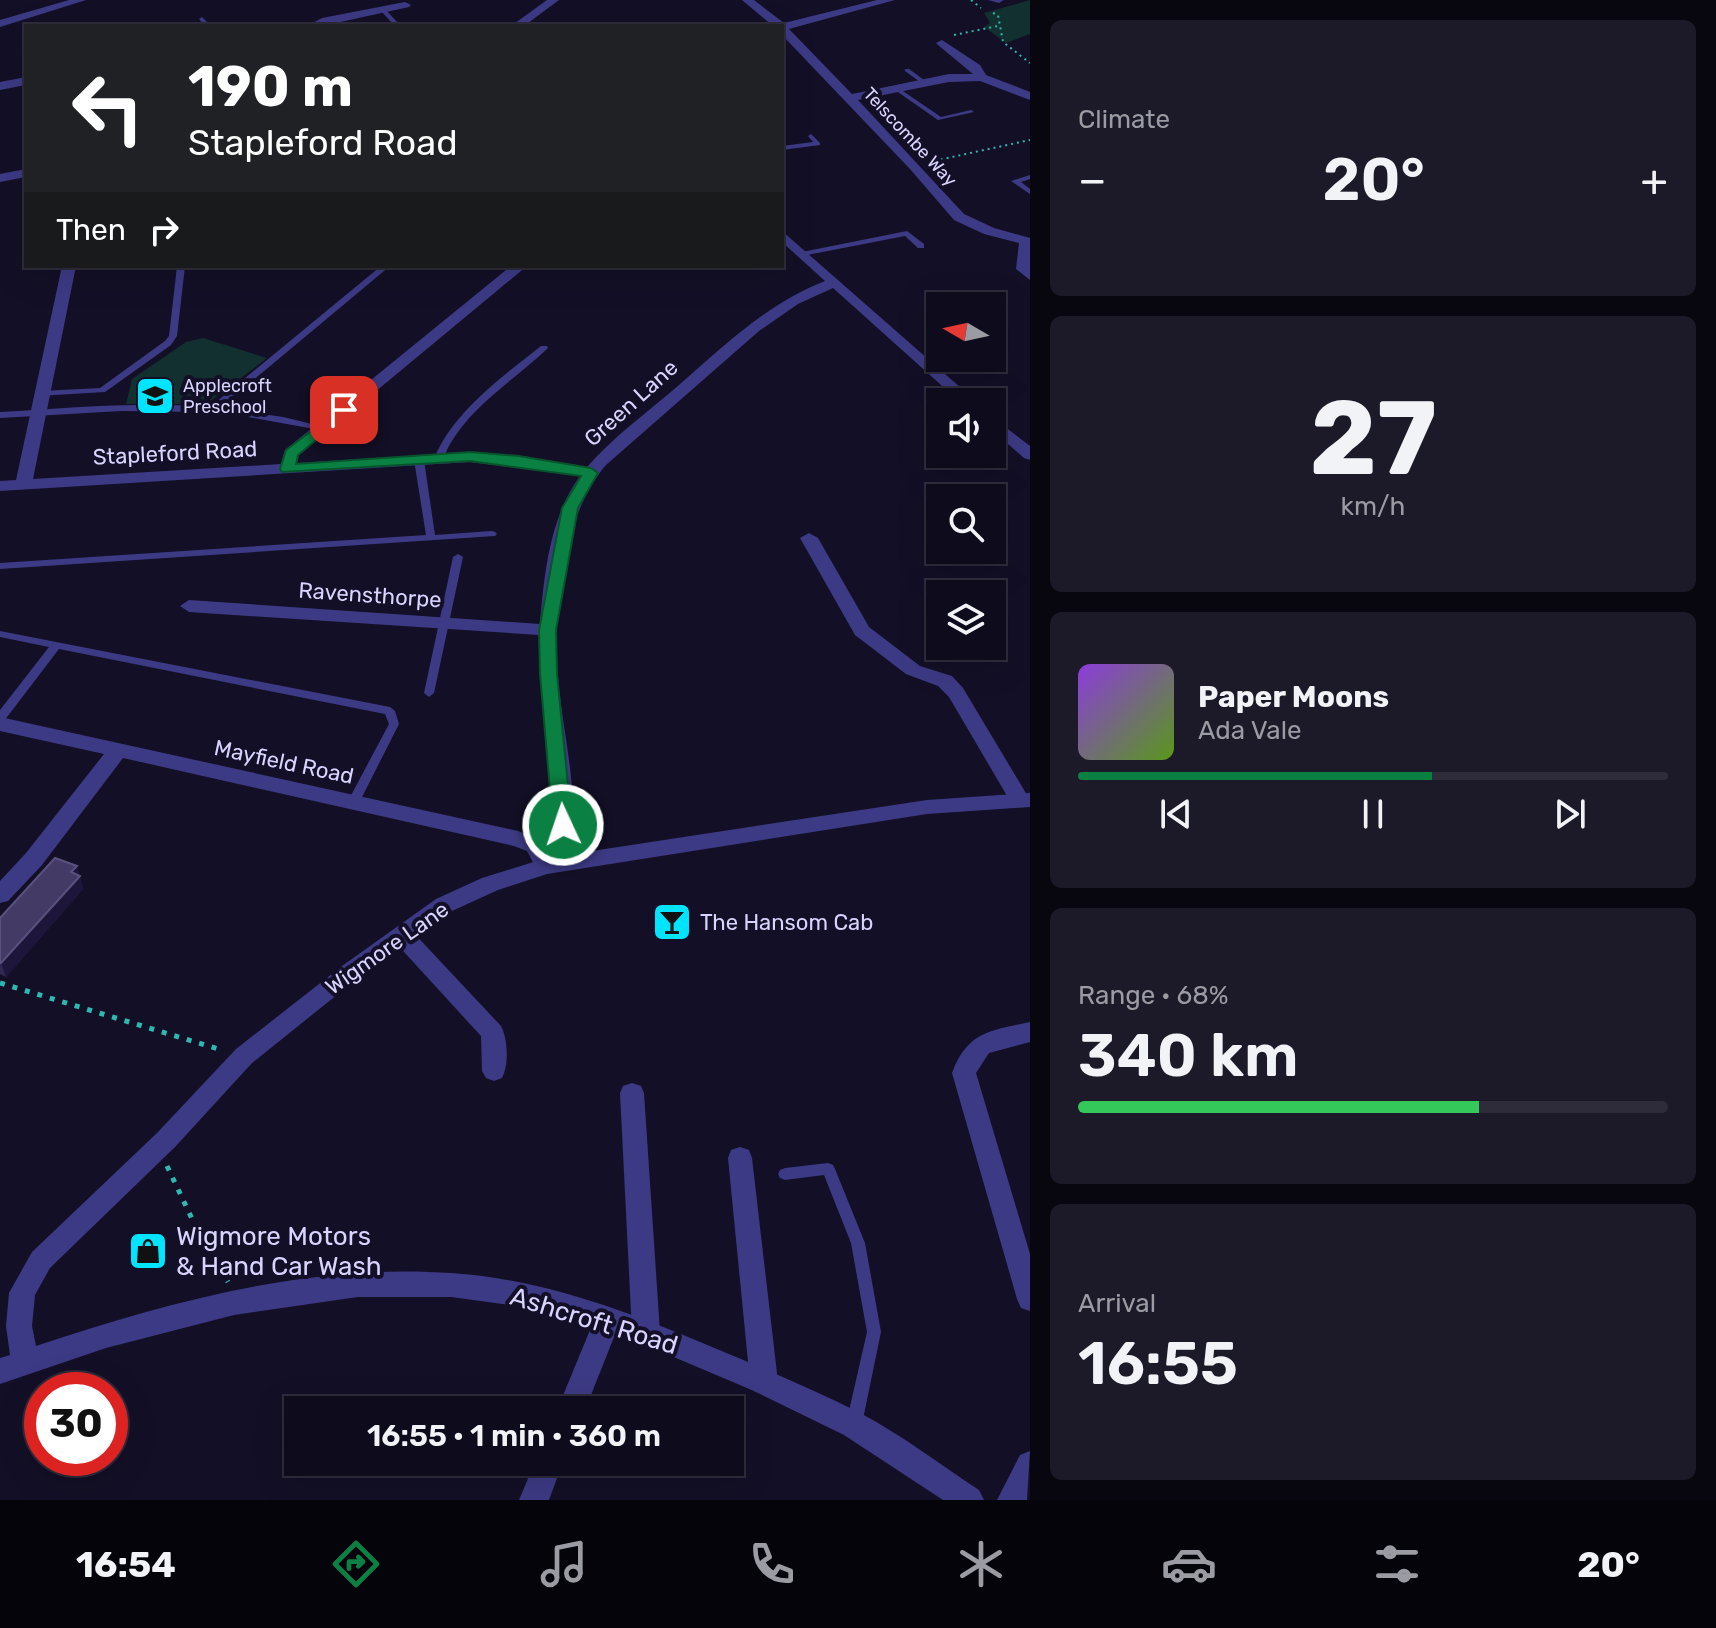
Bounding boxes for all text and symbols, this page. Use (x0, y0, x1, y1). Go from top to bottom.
text: 190 m (188, 54, 353, 120)
icon: left (56, 56, 160, 160)
street label: Telscombe Way (859, 83, 961, 191)
text: Climate (1078, 104, 1170, 135)
text: Stapleford Road (188, 121, 458, 164)
text: 20° (1322, 144, 1425, 215)
text: − (1078, 154, 1107, 206)
text: + (1641, 154, 1668, 206)
icon: right (142, 208, 186, 252)
text: Then (56, 212, 126, 248)
north arrow (926, 292, 1006, 372)
map controls (926, 292, 1006, 660)
street label: Green Lane (579, 354, 683, 452)
school or university icon: Applecroft Preschool (134, 375, 176, 417)
place label: Applecroft Preschool (183, 375, 272, 418)
pin (310, 376, 378, 444)
text: 27 (1309, 377, 1437, 500)
icon: arrive (322, 388, 366, 432)
button: sound (926, 388, 1006, 468)
street label: Stapleford Road (92, 435, 258, 471)
button: search (926, 484, 1006, 564)
text: km/h (1341, 491, 1405, 522)
street label: Ravensthorpe (298, 577, 442, 613)
button: layers (926, 580, 1006, 660)
text: Paper Moons (1198, 679, 1389, 715)
text: Ada Vale (1198, 715, 1302, 746)
street label: Mayfield Road (212, 734, 356, 790)
position arrow (521, 783, 605, 867)
icon: previous (1154, 792, 1198, 836)
icon: pause (1351, 792, 1395, 836)
icon: next (1548, 792, 1592, 836)
street label: Wigmore Lane (320, 896, 454, 1000)
bar icon: The Hansom Cab (651, 901, 693, 943)
place label: The Hansom Cab (700, 909, 873, 936)
text: Range · 68% (1078, 980, 1229, 1011)
text: 340 km (1078, 1020, 1299, 1091)
place label: Wigmore Motors & Hand Car Wash (176, 1221, 382, 1282)
shop icon: Wigmore Motors & Hand Car Wash (127, 1230, 169, 1272)
street label: Ashcroft Road (507, 1281, 681, 1361)
text: Arrival (1078, 1288, 1156, 1319)
text: 16:55 (1078, 1328, 1238, 1399)
speed limit sign: 30 (24, 1372, 128, 1476)
text: 16:55 · 1 min · 360 m (367, 1418, 661, 1454)
icon: directions (328, 1536, 384, 1592)
icon: music (536, 1536, 592, 1592)
icon: phone (744, 1536, 800, 1592)
icon: climate (953, 1536, 1009, 1592)
icon: car (1161, 1536, 1217, 1592)
icon: filters (1369, 1536, 1425, 1592)
text: 16:54 (76, 1543, 176, 1586)
text: 20° (1577, 1543, 1640, 1586)

